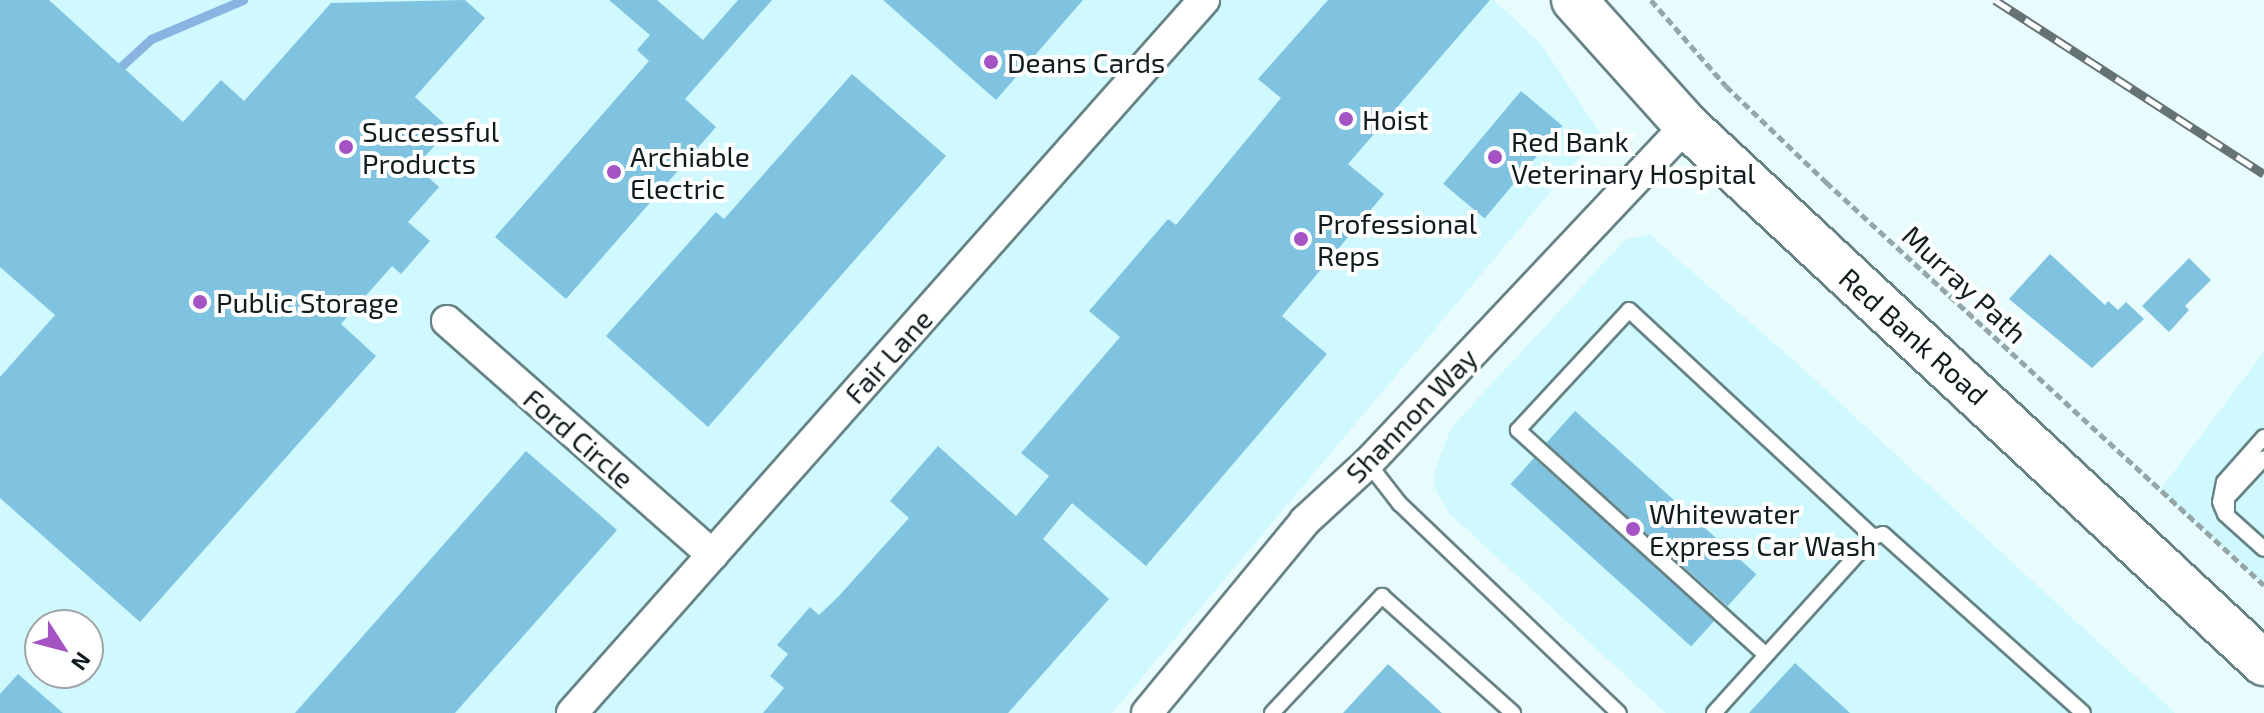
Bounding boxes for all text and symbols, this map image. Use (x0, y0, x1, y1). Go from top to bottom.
place label: Deans Cards (1007, 45, 1165, 79)
marker: Deans Cards (982, 53, 1000, 71)
place label: Hoist (1362, 102, 1428, 136)
marker: Hoist (1337, 110, 1355, 128)
place label: Successful Products (362, 114, 499, 180)
place label: Red Bank Veterinary Hospital (1511, 124, 1756, 190)
marker: Successful Products (337, 138, 355, 156)
place label: Archiable Electric (630, 139, 750, 205)
marker: Red Bank Veterinary Hospital (1486, 148, 1504, 166)
marker: Archiable Electric (605, 163, 623, 181)
place label: Professional Reps (1317, 206, 1477, 272)
street label: Murray Path (1896, 218, 2034, 350)
marker: Professional Reps (1292, 230, 1310, 248)
street label: Red Bank Road (1833, 260, 1995, 412)
place label: Public Storage (216, 285, 399, 319)
marker: Public Storage (191, 293, 209, 311)
street label: Fair Lane (837, 302, 939, 410)
street label: Shannon Way (1338, 340, 1484, 490)
street label: Ford Circle (517, 381, 641, 495)
place label: Whitewater Express Car Wash (1649, 496, 1877, 562)
marker: Whitewater Express Car Wash (1624, 520, 1642, 538)
north arrow (24, 609, 104, 689)
text: N (67, 648, 97, 676)

